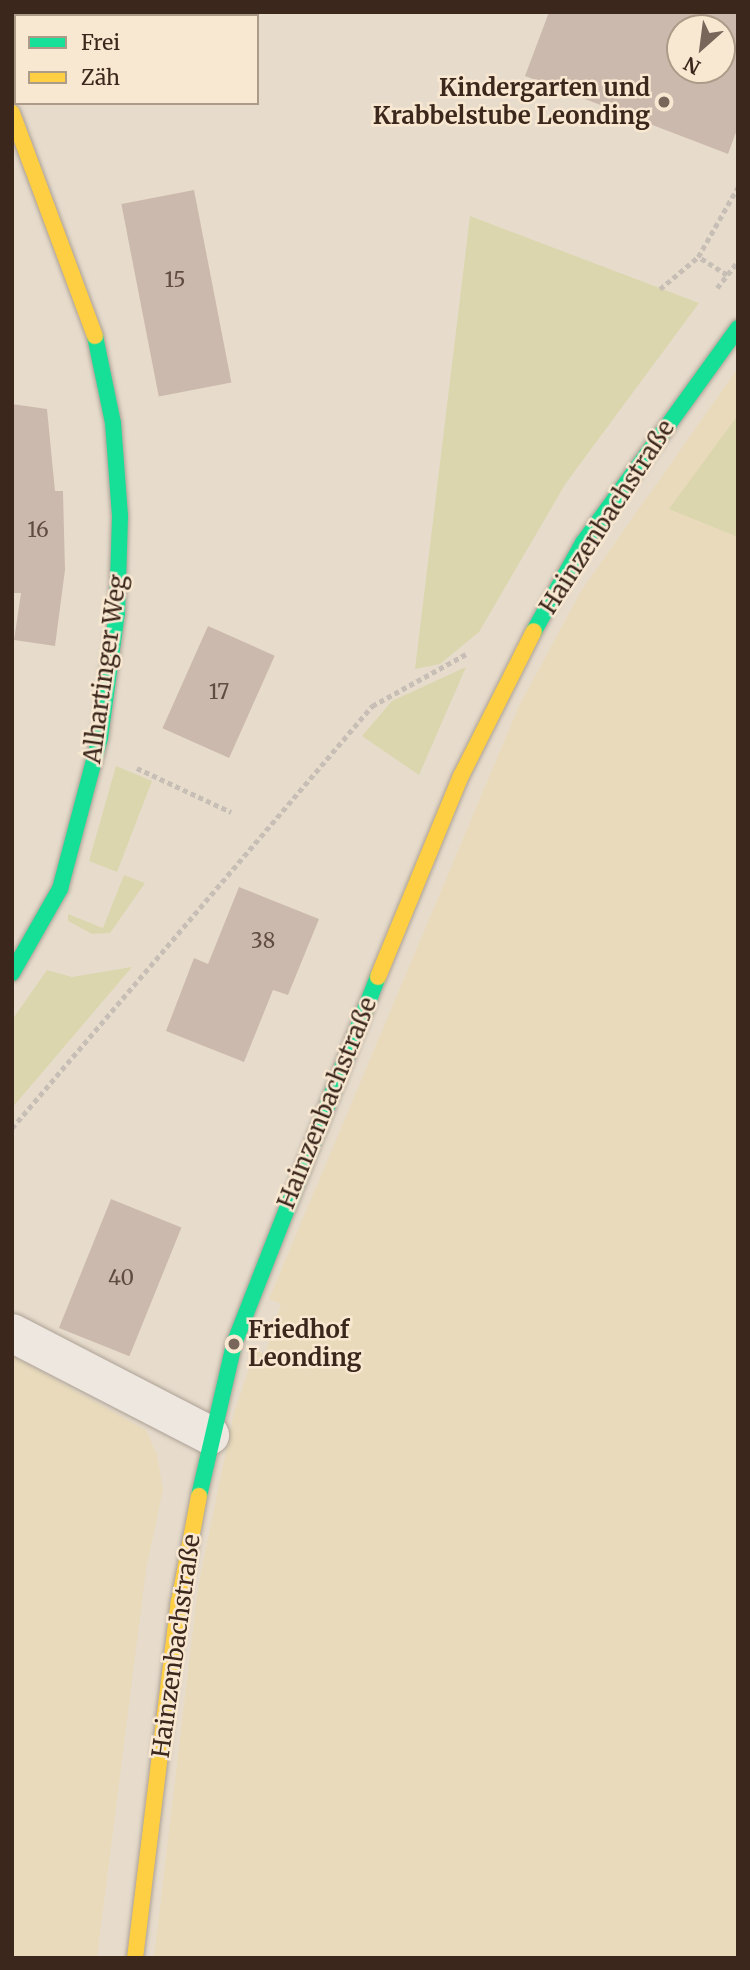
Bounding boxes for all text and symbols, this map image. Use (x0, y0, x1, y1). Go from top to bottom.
legend (14, 14, 259, 105)
north arrow (666, 14, 736, 84)
text: Frei (81, 29, 120, 56)
text: N (680, 52, 704, 80)
text: Zäh (81, 64, 120, 91)
place label: Kindergarten und Krabbelstube Leonding (373, 74, 650, 130)
marker: Kindergarten und Krabbelstube Leonding (656, 94, 672, 110)
house number: 15 (164, 267, 186, 293)
street label: Hainzenbachstraße (534, 415, 680, 619)
house number: 16 (27, 517, 49, 543)
street label: Alhartinger Weg (77, 573, 133, 765)
house number: 17 (209, 679, 229, 705)
house number: 38 (251, 928, 275, 954)
street label: Hainzenbachstraße (271, 993, 383, 1213)
house number: 40 (108, 1265, 134, 1291)
place label: Friedhof Leonding (248, 1316, 362, 1372)
marker: Friedhof Leonding (226, 1336, 242, 1352)
street label: Hainzenbachstraße (146, 1532, 206, 1760)

